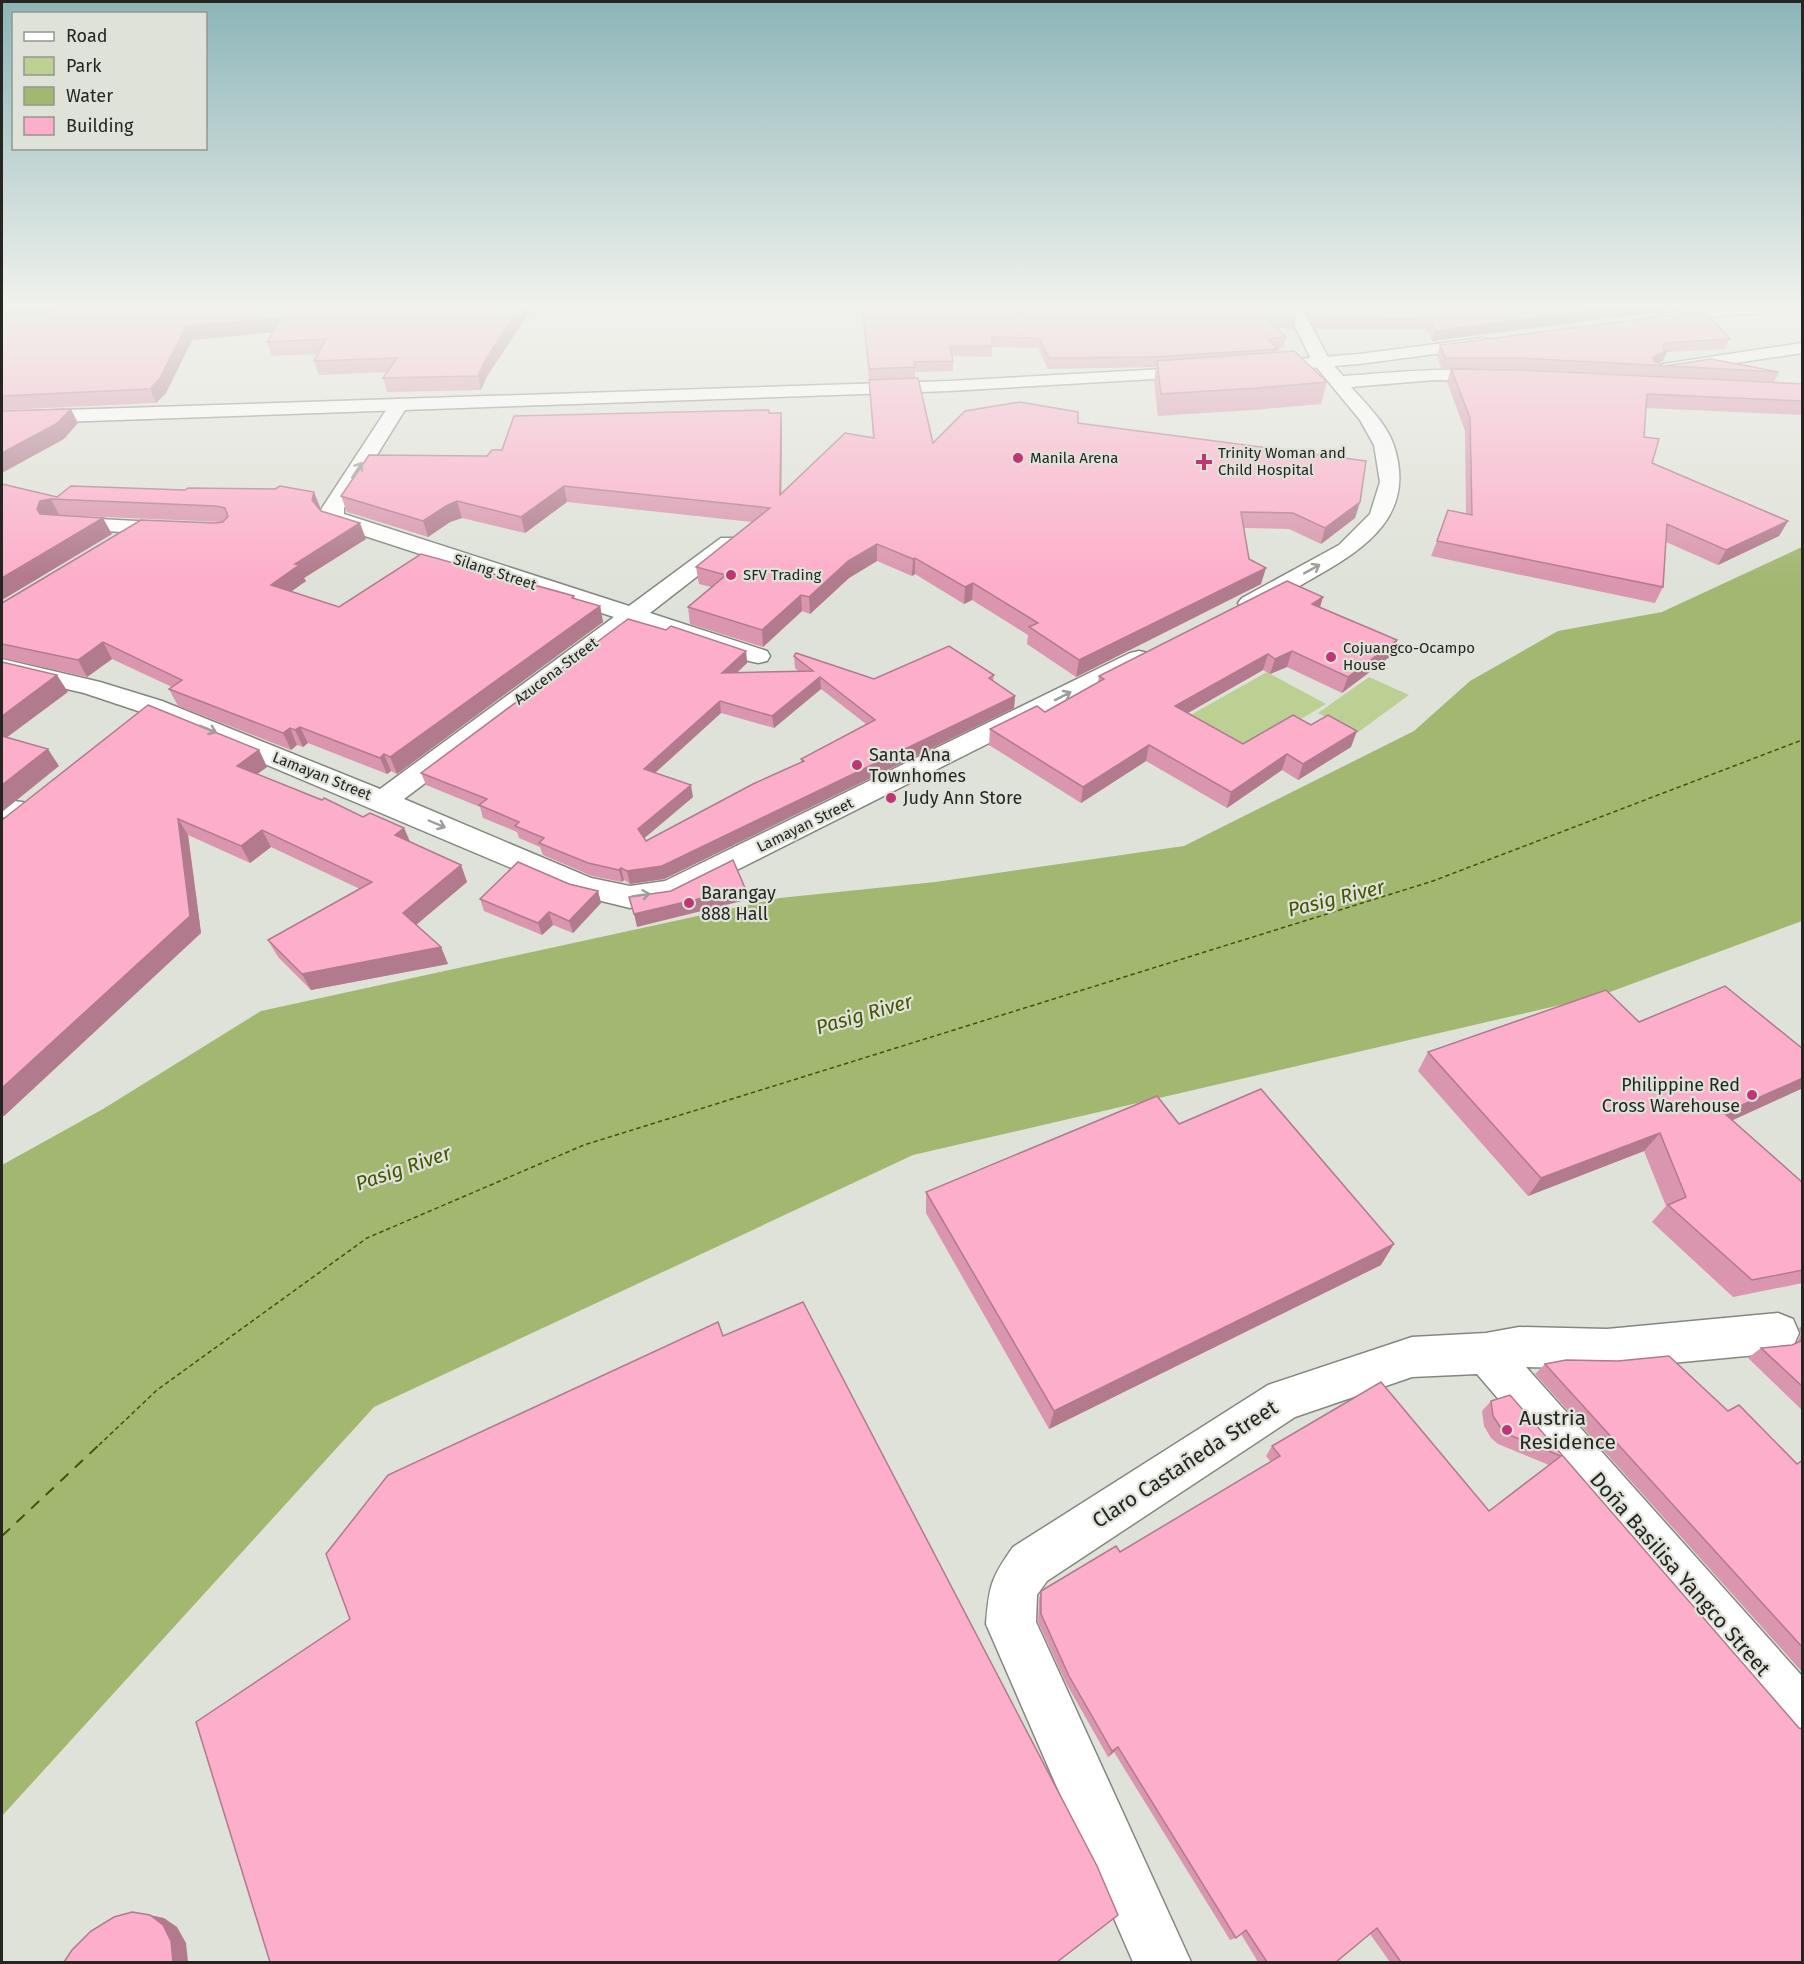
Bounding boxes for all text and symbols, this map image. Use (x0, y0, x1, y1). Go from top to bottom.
legend (12, 12, 207, 150)
text: Road (66, 25, 108, 47)
text: Park (66, 55, 102, 77)
text: Water (66, 85, 113, 107)
text: Building (66, 115, 134, 137)
place label: Trinity Woman and Child Hospital (1218, 444, 1346, 479)
place label: Manila Arena (1030, 449, 1118, 467)
marker: Manila Arena (1011, 451, 1025, 465)
marker: Trinity Woman and Child Hospital (1195, 453, 1213, 471)
one-way arrow (352, 462, 364, 479)
street label: Silang Street (451, 550, 539, 594)
one-way arrow (1303, 563, 1320, 575)
place label: SFV Trading (743, 566, 822, 584)
marker: SFV Trading (724, 568, 738, 582)
street label: Azucena Street (510, 633, 602, 708)
place label: Cojuangco-Ocampo House (1343, 639, 1475, 674)
marker: Cojuangco-Ocampo House (1324, 650, 1338, 664)
one-way arrow (1054, 690, 1072, 702)
one-way arrow (198, 724, 216, 735)
place label: Santa Ana Townhomes (869, 744, 966, 787)
street label: Lamayan Street (270, 748, 375, 804)
marker: Santa Ana Townhomes (850, 758, 864, 772)
place label: Judy Ann Store (903, 787, 1022, 809)
marker: Judy Ann Store (884, 791, 898, 805)
street label: Lamayan Street (754, 794, 857, 856)
one-way arrow (427, 819, 445, 830)
water label: Pasig River (1285, 874, 1388, 922)
place label: Barangay 888 Hall (701, 882, 776, 925)
one-way arrow (631, 890, 650, 901)
marker: Barangay 888 Hall (682, 896, 696, 910)
water label: Pasig River (813, 988, 916, 1039)
place label: Philippine Red Cross Warehouse (1602, 1074, 1740, 1117)
marker: Philippine Red Cross Warehouse (1745, 1088, 1759, 1102)
water label: Pasig River (352, 1140, 455, 1195)
street label: Claro Castañeda Street (1087, 1394, 1283, 1534)
place label: Austria Residence (1519, 1405, 1616, 1455)
marker: Austria Residence (1500, 1423, 1514, 1437)
street label: Doña Basilisa Yangco Street (1584, 1467, 1776, 1682)

